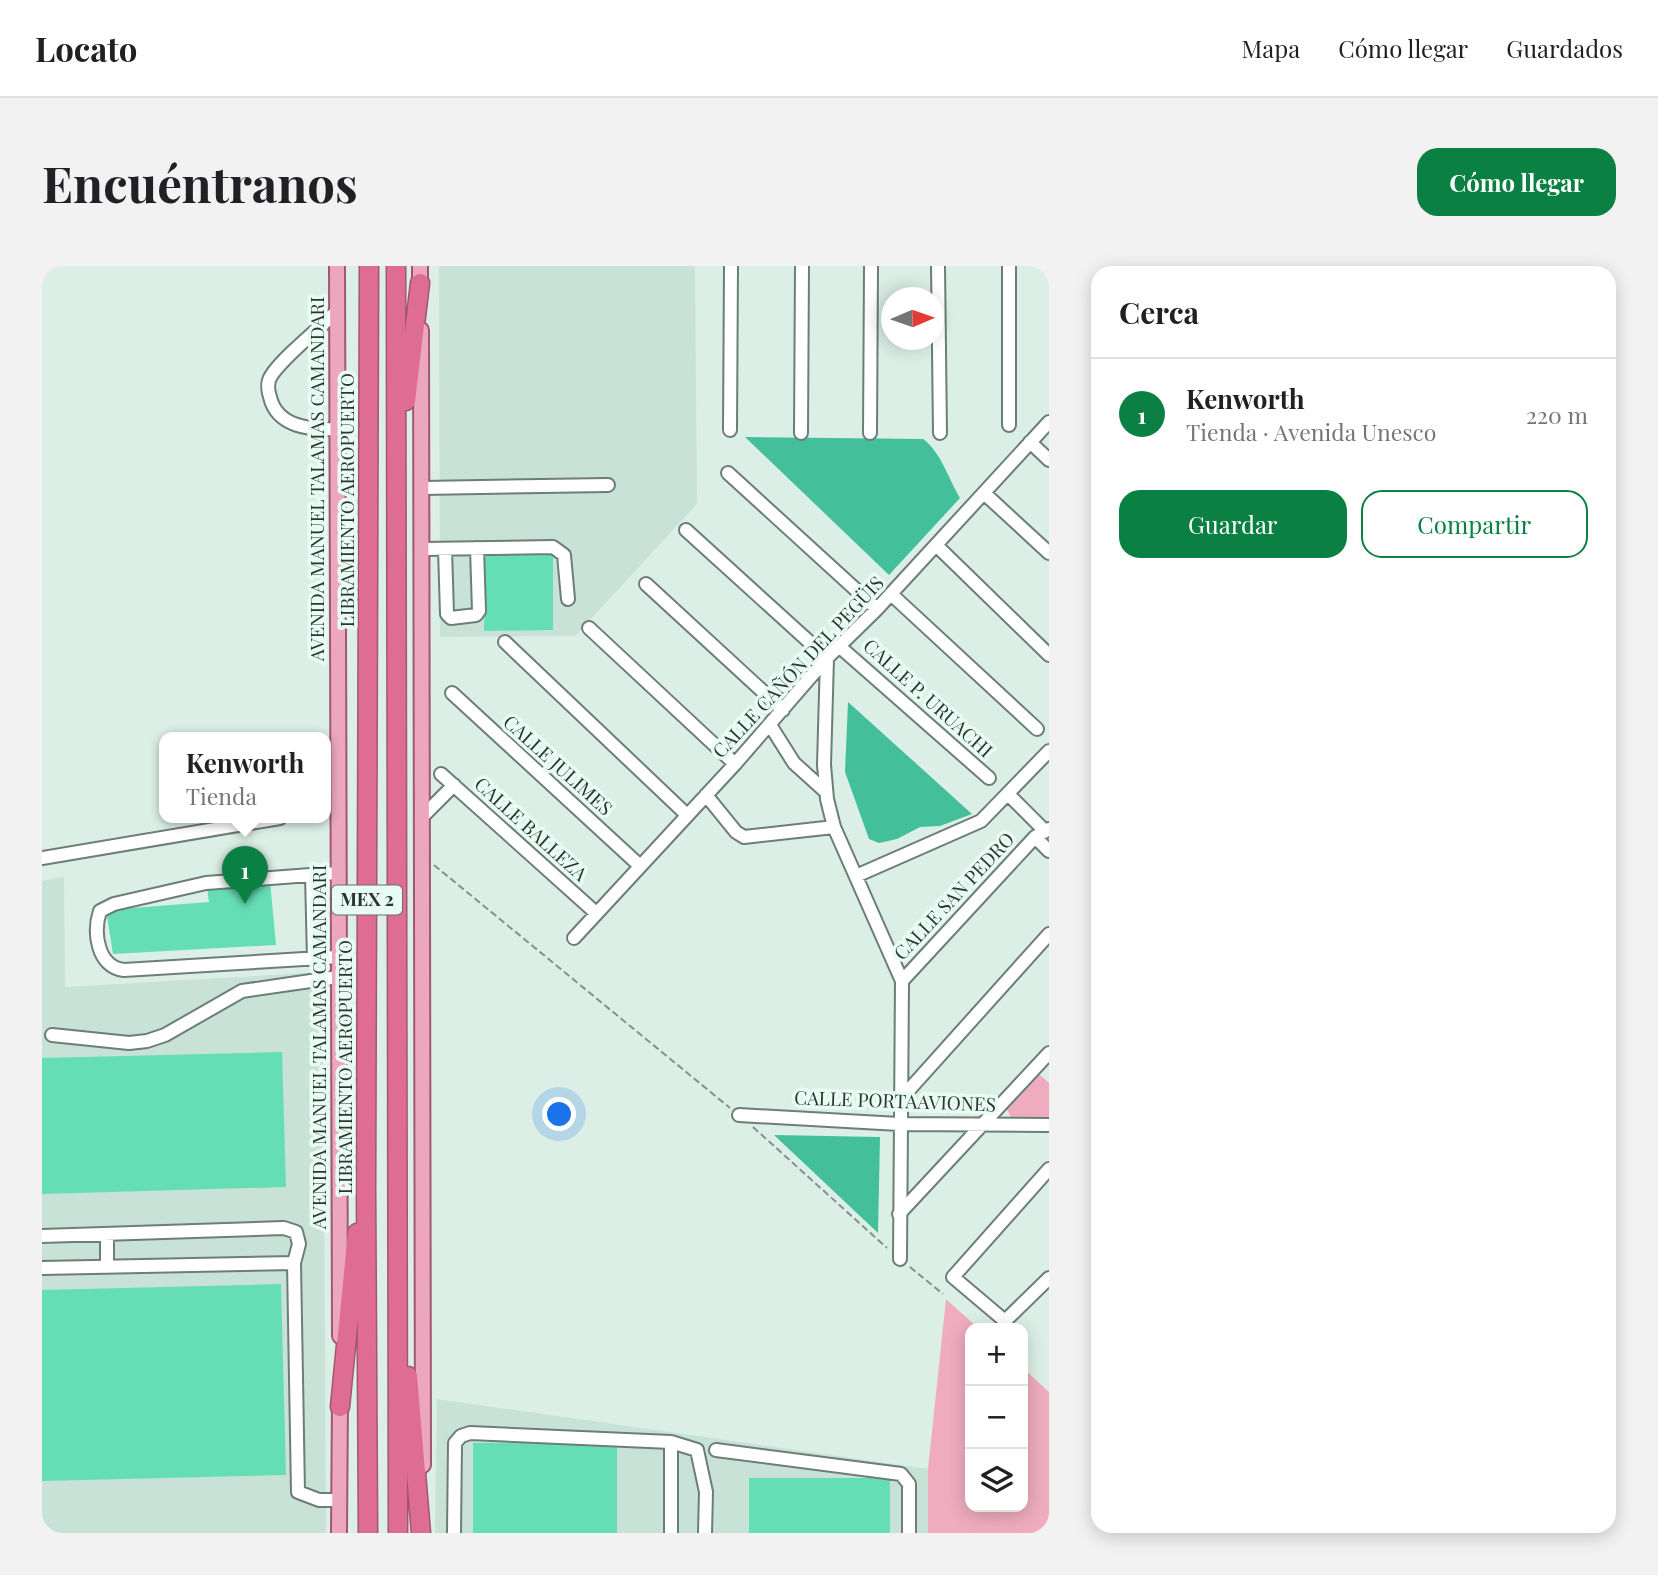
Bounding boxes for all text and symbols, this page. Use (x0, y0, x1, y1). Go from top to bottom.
text: Locato (35, 26, 137, 70)
text: Mapa (1242, 32, 1300, 64)
text: Cómo llegar (1338, 32, 1468, 64)
text: Guardados (1506, 32, 1623, 64)
button: Cómo llegar (1417, 148, 1616, 216)
text: Encuéntranos (42, 150, 358, 215)
north arrow (881, 287, 944, 350)
text: Cerca (1119, 292, 1199, 332)
street label: AVENIDA MANUEL TALAMAS CAMANDARI (303, 297, 329, 662)
street label: LIBRAMIENTO AEROPUERTO (333, 373, 359, 627)
text: Kenworth (1186, 381, 1305, 416)
text: 1 (1138, 399, 1146, 430)
text: 220 m (1526, 399, 1588, 430)
text: Tienda · Avenida Unesco (1186, 416, 1436, 447)
button: Guardar (1119, 490, 1347, 558)
button: Compartir (1361, 490, 1588, 558)
street label: CALLE CAÑÓN DEL PEGÜIS (706, 570, 889, 763)
street label: CALLE P. URUACHI (858, 632, 999, 762)
street label: CALLE JULIMES (499, 708, 619, 820)
popup (159, 732, 331, 823)
text: Kenworth (186, 745, 304, 780)
street label: CALLE BALLEZA (470, 770, 595, 887)
text: Tienda (186, 780, 257, 811)
street label: CALLE SAN PEDRO (887, 826, 1019, 965)
pin: 1 (222, 846, 268, 904)
street label: AVENIDA MANUEL TALAMAS CAMANDARI (305, 865, 331, 1230)
road number: MEX 2 (332, 886, 402, 914)
street label: LIBRAMIENTO AEROPUERTO (331, 940, 357, 1194)
street label: CALLE PORTAAVIONES (794, 1083, 996, 1117)
your location (542, 1097, 576, 1131)
map controls (965, 1323, 1028, 1512)
button: + (965, 1323, 1028, 1386)
button: − (965, 1386, 1028, 1449)
button: layers (965, 1449, 1028, 1512)

